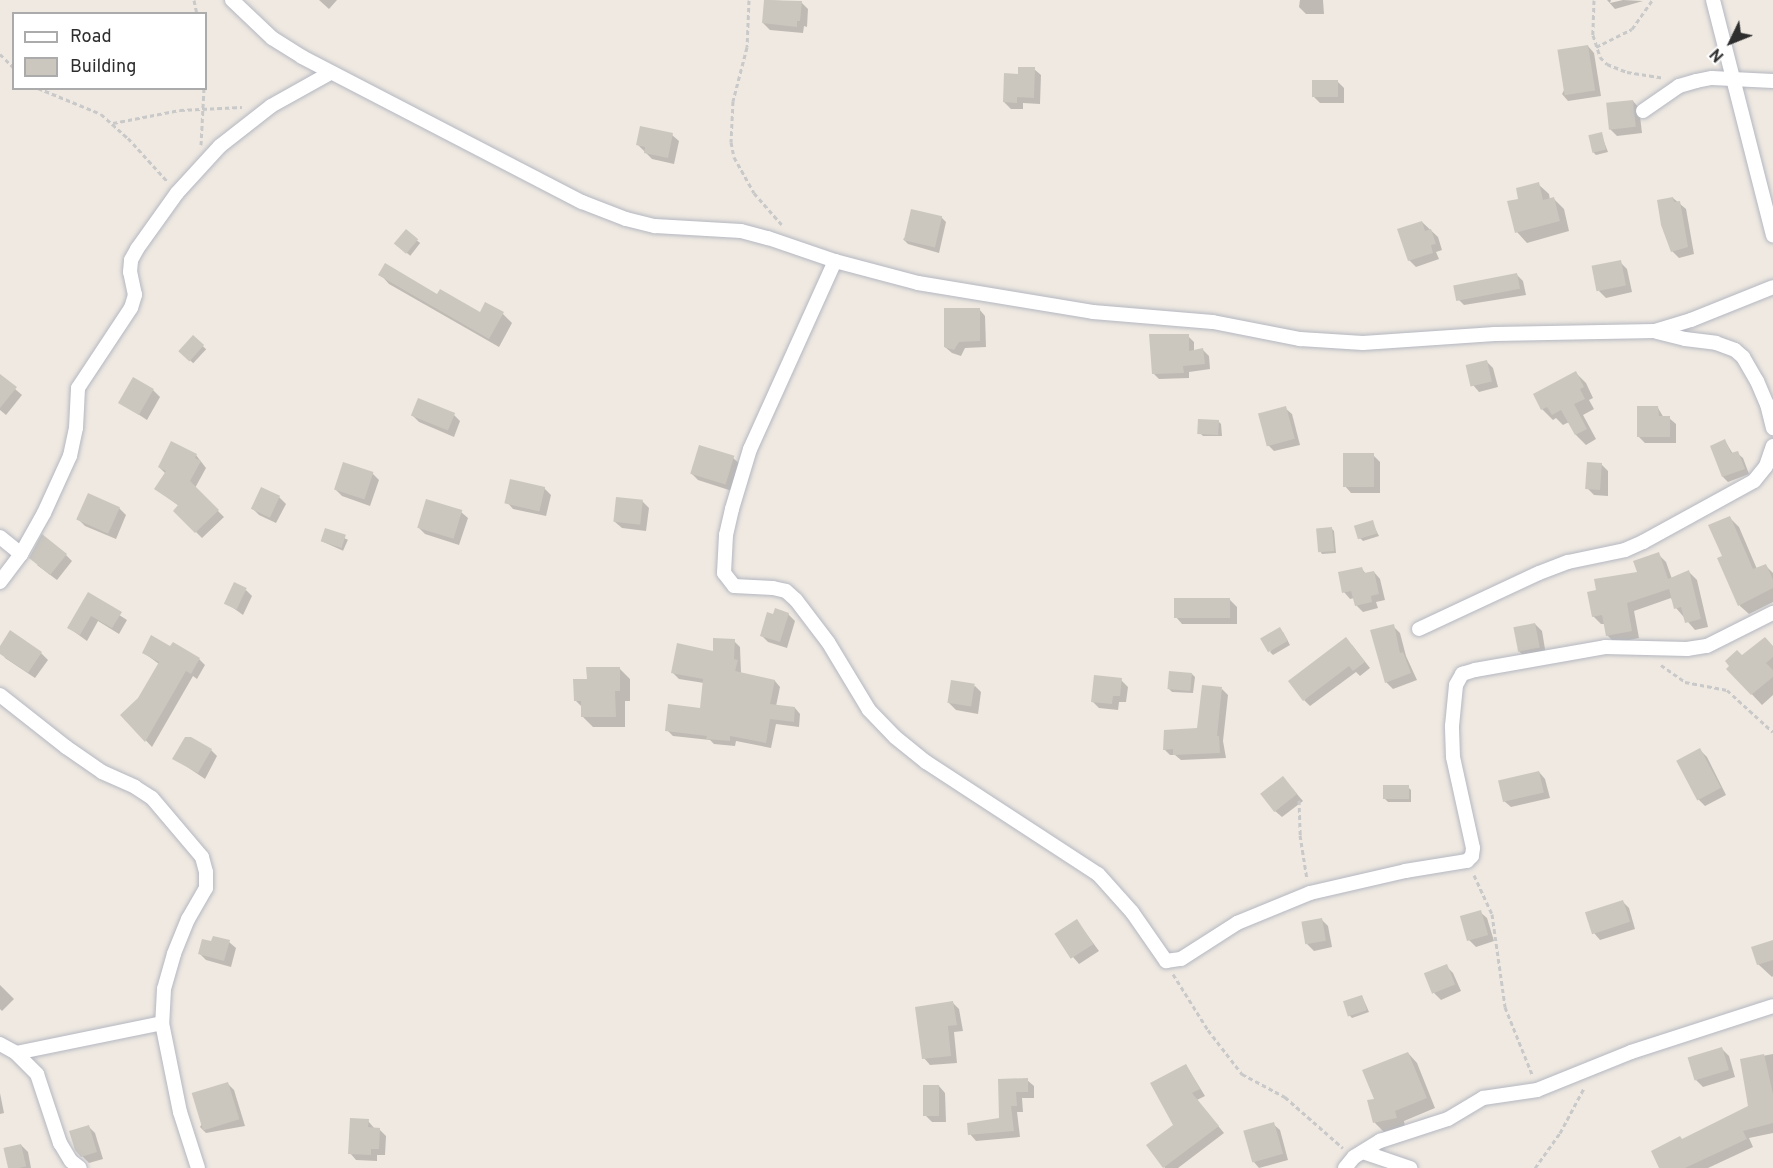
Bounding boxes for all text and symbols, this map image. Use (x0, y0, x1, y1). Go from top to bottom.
legend (12, 12, 207, 90)
north arrow (1701, 12, 1761, 72)
text: Road (70, 26, 112, 49)
text: N (1707, 43, 1729, 65)
text: Building (70, 56, 136, 79)

